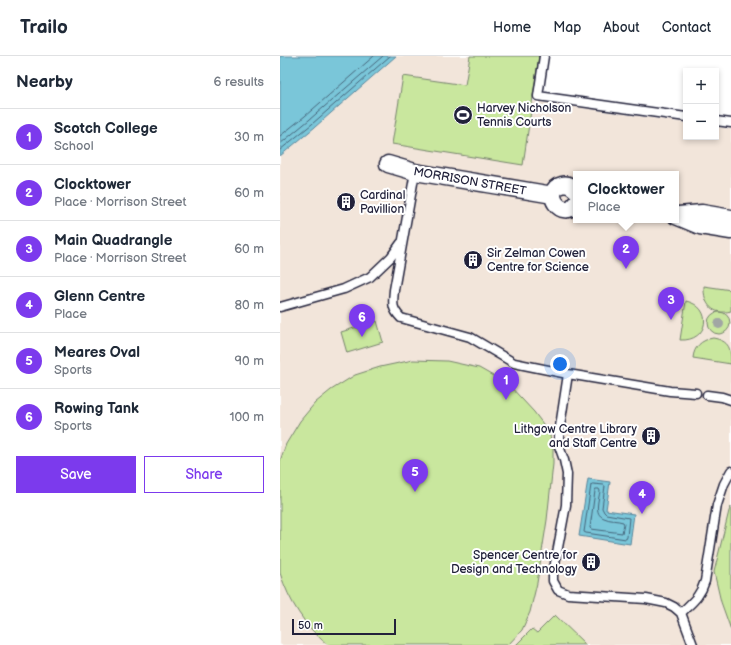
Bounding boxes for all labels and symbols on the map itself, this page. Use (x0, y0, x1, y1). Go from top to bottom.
place label: Harvey Nicholson Tennis Courts (477, 101, 572, 130)
sports icon: Harvey Nicholson Tennis Courts (452, 104, 474, 126)
street label: MORRISON STREET (412, 164, 528, 199)
place label: Cardinal Pavillion (360, 188, 405, 217)
building icon: Cardinal Pavillion (335, 191, 357, 213)
pin: 2 (613, 236, 639, 269)
place label: Sir Zelman Cowen Centre for Science (487, 246, 589, 275)
building icon: Sir Zelman Cowen Centre for Science (462, 249, 484, 271)
pin: 3 (658, 287, 684, 320)
pin: 6 (349, 304, 375, 337)
your location (550, 354, 570, 374)
pin: 1 (493, 367, 519, 400)
place label: Lithgow Centre Library and Staff Centre (514, 422, 638, 451)
building icon: Lithgow Centre Library and Staff Centre (640, 425, 662, 447)
pin: 5 (402, 459, 428, 492)
pin: 4 (629, 481, 655, 514)
place label: Spencer Centre for Design and Technology (451, 548, 578, 577)
building icon: Spencer Centre for Design and Technology (580, 551, 602, 573)
scale bar (292, 617, 396, 636)

